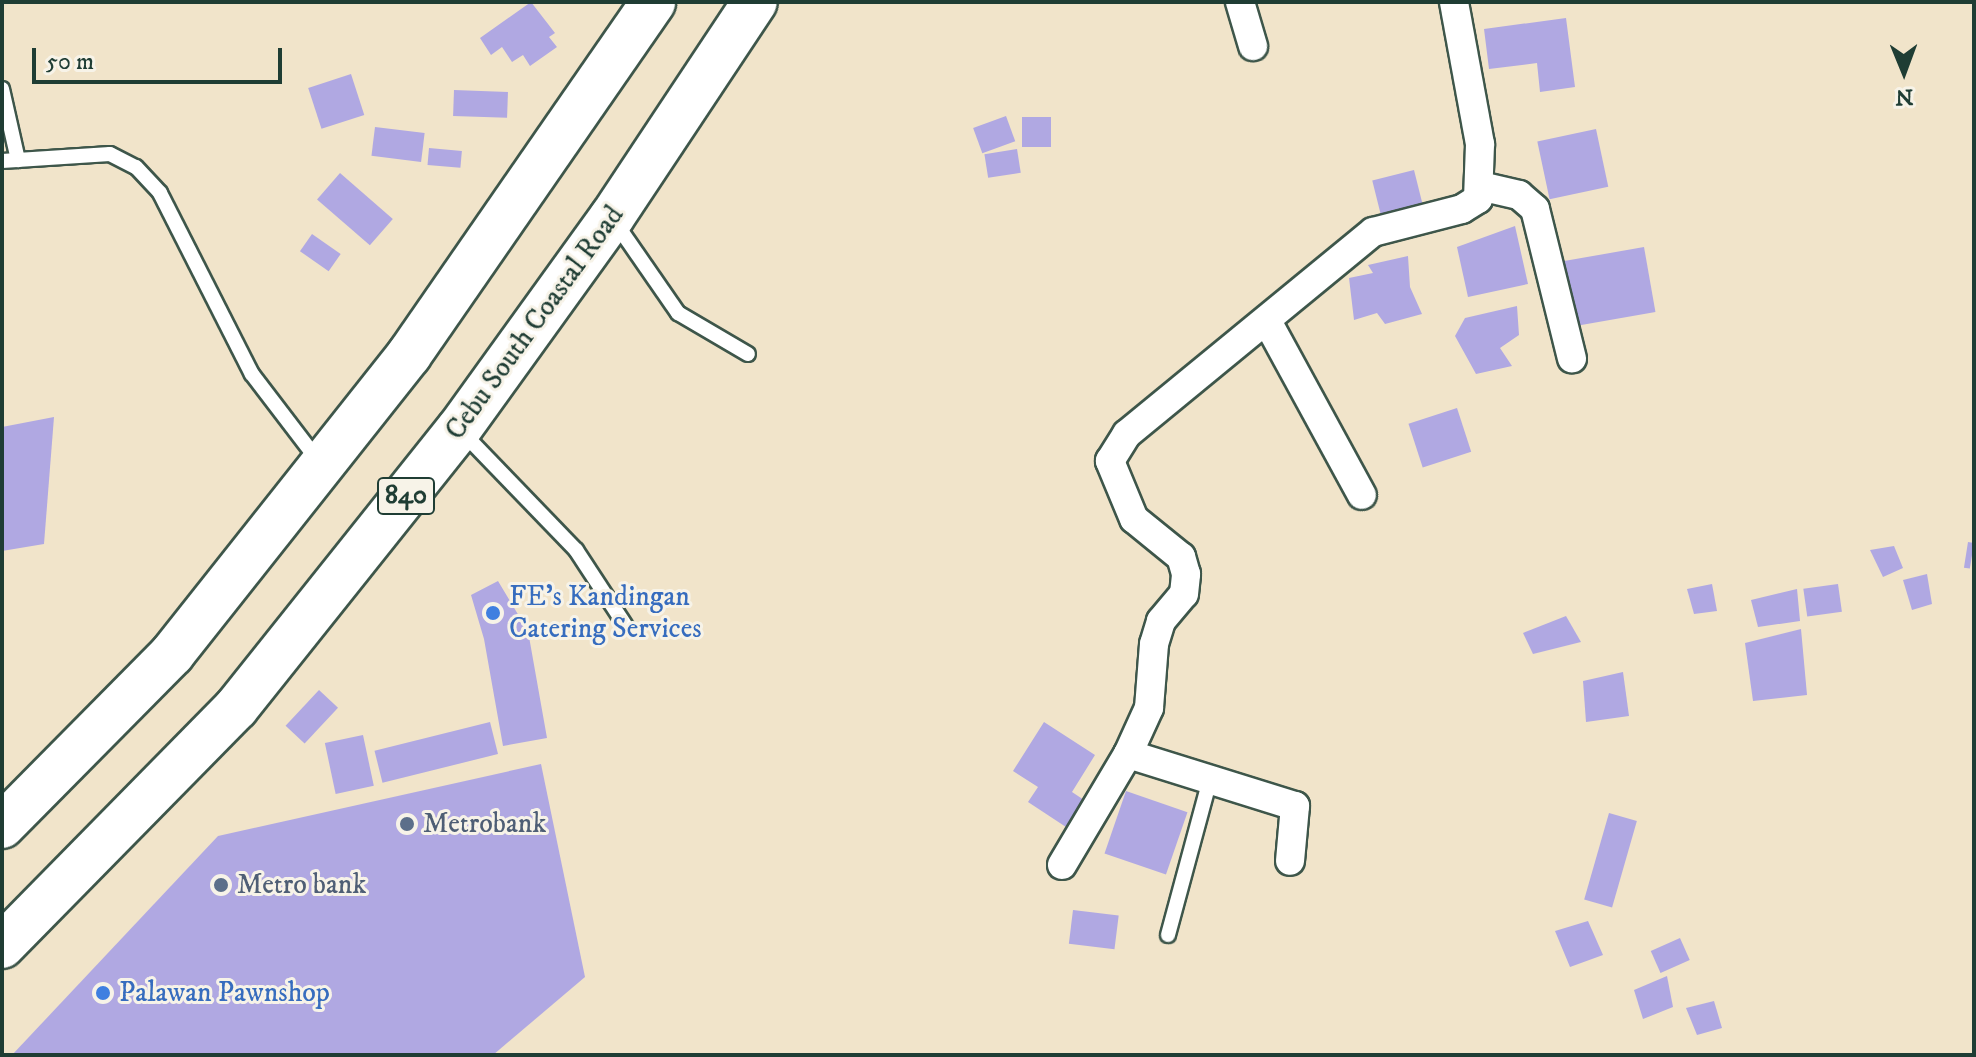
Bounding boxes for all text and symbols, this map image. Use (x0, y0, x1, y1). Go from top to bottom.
scale bar (36, 32, 286, 82)
north arrow (1864, 32, 1944, 112)
text: 50 m (46, 47, 94, 77)
text: N (1895, 83, 1914, 110)
street label: Cebu South Coastal Road (439, 199, 631, 447)
road number: 840 (376, 474, 436, 518)
place label: FE's Kandingan Catering Services (509, 580, 702, 646)
marker: FE's Kandingan Catering Services (484, 604, 502, 622)
place label: Metrobank (423, 807, 546, 841)
marker: Metrobank (398, 815, 416, 833)
place label: Metro bank (237, 868, 366, 902)
marker: Metro bank (212, 876, 230, 894)
place label: Palawan Pawnshop (119, 976, 330, 1010)
marker: Palawan Pawnshop (94, 984, 112, 1002)

